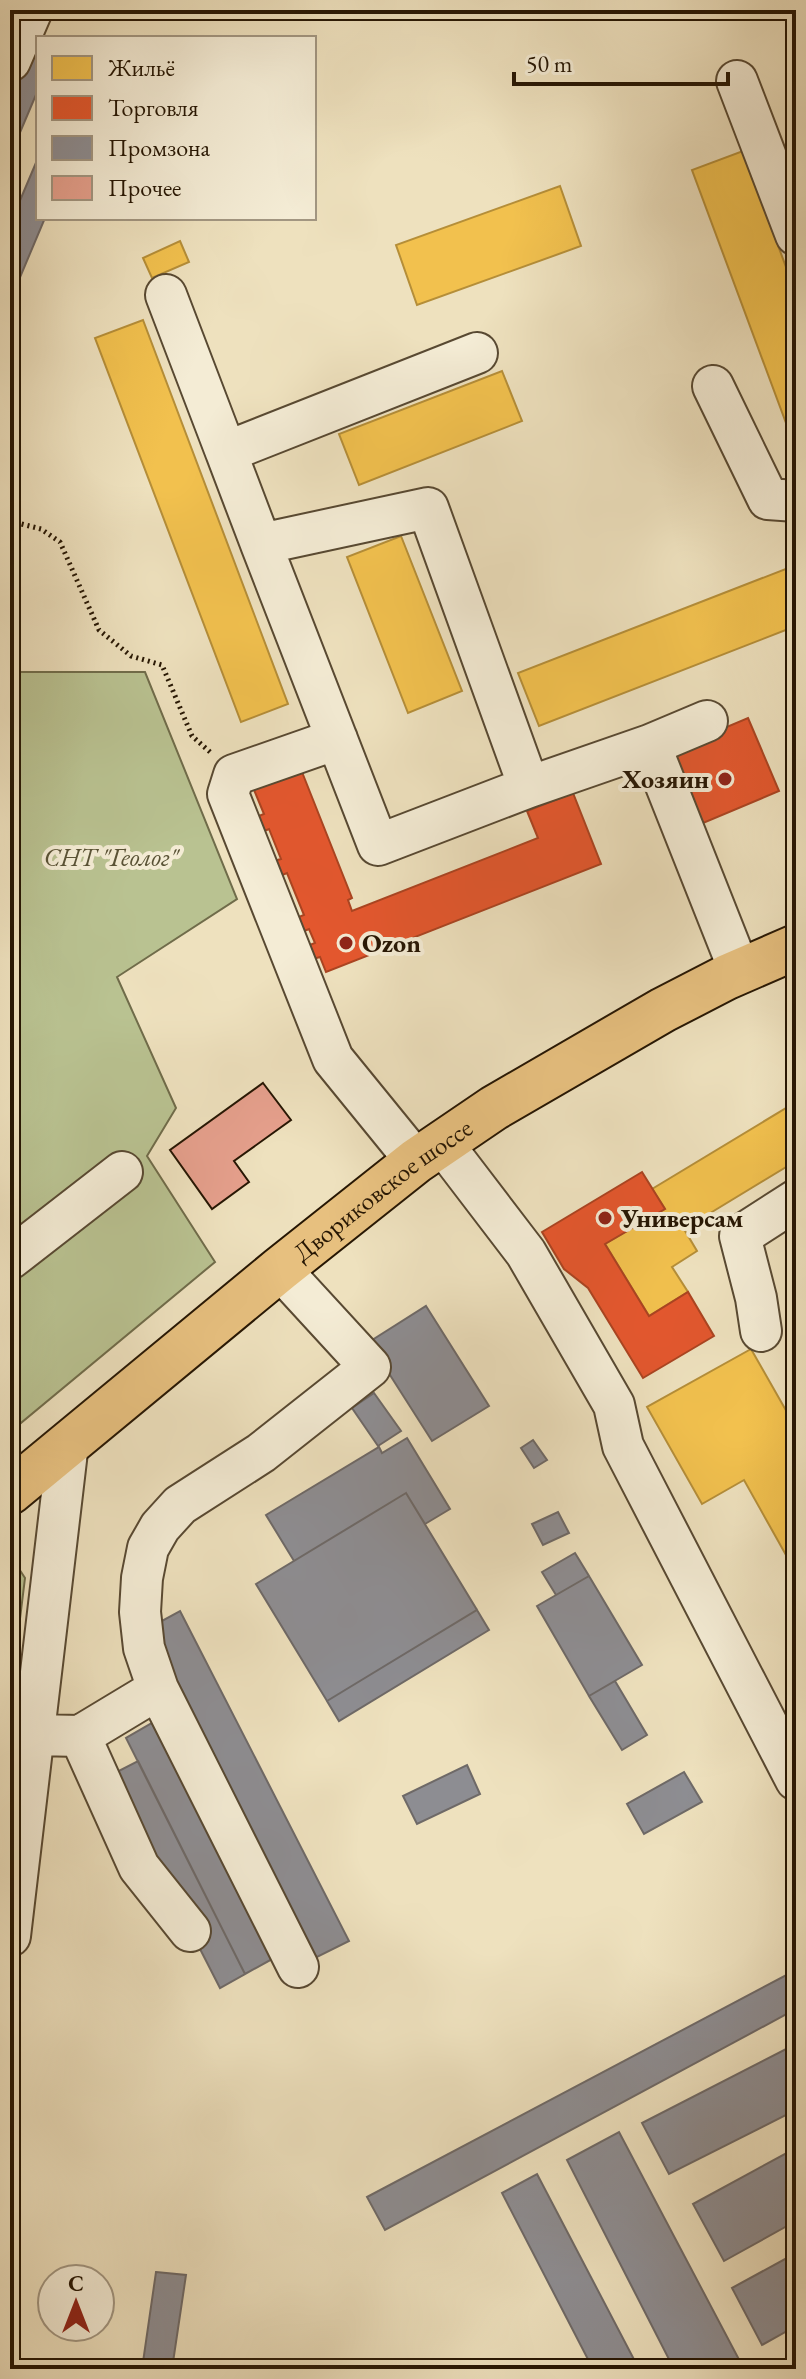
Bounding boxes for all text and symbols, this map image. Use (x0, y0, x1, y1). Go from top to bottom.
legend (36, 36, 316, 220)
scale bar (514, 36, 728, 86)
text: 50 m (526, 48, 573, 79)
text: Жильё (107, 52, 175, 83)
text: Торговля (108, 92, 199, 123)
text: Промзона (108, 132, 211, 163)
text: Прочее (108, 172, 181, 203)
place label: Хозяин (621, 762, 709, 796)
marker: Хозяин (716, 770, 734, 788)
park label: СНТ "Геолог" (44, 840, 181, 874)
place label: Ozon (362, 926, 421, 960)
marker: Ozon (337, 934, 355, 952)
street label: Двориковское шоссе (286, 1111, 479, 1269)
place label: Универсам (620, 1201, 744, 1235)
marker: Универсам (596, 1209, 614, 1227)
north arrow (36, 2263, 116, 2343)
text: С (68, 2269, 84, 2298)

